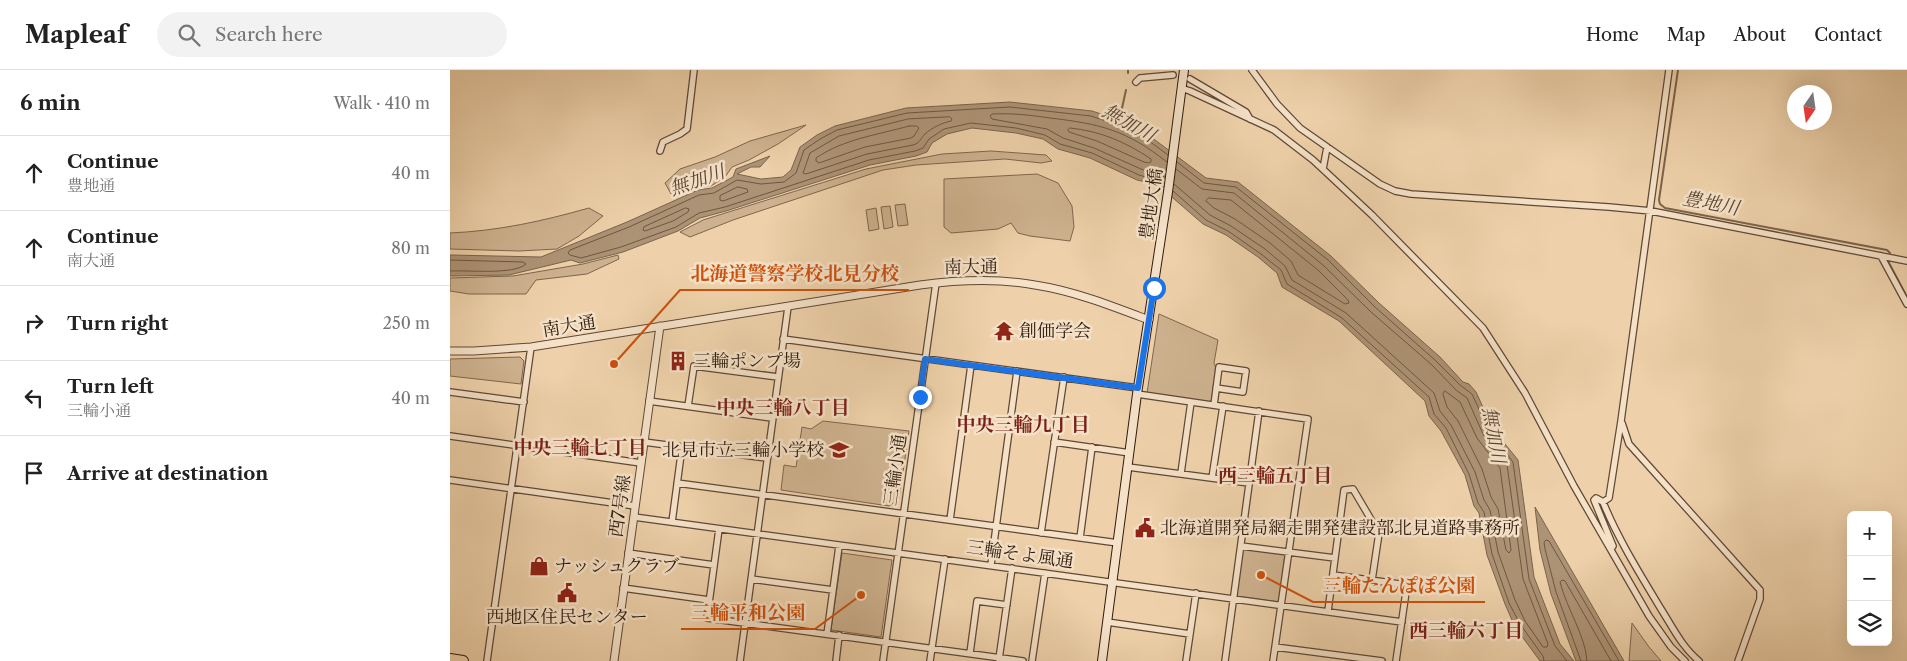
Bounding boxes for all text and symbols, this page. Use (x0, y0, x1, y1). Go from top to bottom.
search box (157, 12, 507, 57)
text: Mapleaf (25, 20, 127, 49)
icon: search (175, 21, 203, 49)
text: Search here (215, 23, 323, 46)
text: Home (1586, 24, 1639, 46)
text: Map (1667, 24, 1705, 46)
text: About (1733, 24, 1786, 46)
text: Contact (1814, 24, 1882, 46)
north arrow (1787, 85, 1832, 130)
text: 6 min (20, 90, 81, 115)
text: Walk · 410 m (333, 93, 430, 113)
water label: 無加川 (1098, 99, 1161, 148)
text: Continue (67, 150, 159, 173)
icon: ahead (20, 159, 48, 187)
water label: 無加川 (666, 159, 730, 200)
text: 40 m (391, 163, 430, 183)
street label: 豊地大橋 (1135, 167, 1167, 241)
text: 豊地通 (67, 175, 115, 195)
water label: 豊地川 (1681, 186, 1743, 220)
text: Continue (67, 225, 159, 248)
icon: ahead (20, 234, 48, 262)
text: 80 m (391, 238, 430, 258)
text: 南大通 (67, 250, 115, 270)
callout: 北海道警察学校北見分校 (680, 256, 909, 290)
street label: 南大通 (944, 256, 998, 278)
text: 北海道警察学校北見分校 (690, 262, 900, 285)
route start (1143, 277, 1166, 300)
icon: right (20, 309, 48, 337)
street label: 南大通 (541, 311, 597, 341)
text: Turn right (67, 312, 168, 335)
text: 250 m (383, 313, 430, 333)
temple icon: 創価学会 (993, 320, 1015, 342)
place label: 創価学会 (1019, 320, 1091, 342)
building icon: 三輪ポンプ場 (667, 350, 689, 372)
place label: 三輪ポンプ場 (693, 350, 801, 372)
text: Turn left (67, 375, 154, 398)
icon: left (20, 384, 48, 412)
route end (909, 386, 932, 409)
text: 40 m (391, 388, 430, 408)
district label: 中央三輪八丁目 (716, 396, 850, 419)
text: 三輪小通 (67, 400, 131, 420)
water label: 無加川 (1478, 405, 1511, 467)
district label: 中央三輪九丁目 (956, 413, 1090, 436)
street label: 三輪小通 (879, 433, 911, 507)
district label: 中央三輪七丁目 (513, 436, 647, 459)
place label: 北見市立三輪小学校 (662, 439, 824, 461)
school or university icon: 北見市立三輪小学校 (828, 439, 850, 461)
icon: arrive (20, 459, 48, 487)
text: Arrive at destination (67, 462, 268, 485)
district label: 西三輪五丁目 (1218, 464, 1332, 487)
street label: 西7号線 (605, 473, 635, 539)
map controls (1847, 511, 1892, 646)
button: + (1847, 511, 1892, 556)
public building icon: 北海道開発局網走開発建設部北見道路事務所 (1134, 517, 1156, 539)
place label: 北海道開発局網走開発建設部北見道路事務所 (1160, 517, 1520, 539)
street label: 三輪そよ風通 (965, 536, 1075, 572)
shop icon: ナッシュクラブ (528, 555, 550, 577)
place label: ナッシュクラブ (554, 555, 679, 577)
button: − (1847, 556, 1892, 601)
callout: 三輪たんぽぽ公園 (1313, 568, 1485, 602)
text: 三輪たんぽぽ公園 (1323, 574, 1475, 597)
public building icon: 西地区住民センター (556, 582, 578, 604)
callout: 三輪平和公園 (681, 595, 815, 629)
text: 三輪平和公園 (691, 601, 805, 624)
button: layers (1847, 601, 1892, 646)
place label: 西地区住民センター (486, 606, 648, 628)
district label: 西三輪六丁目 (1409, 619, 1523, 642)

